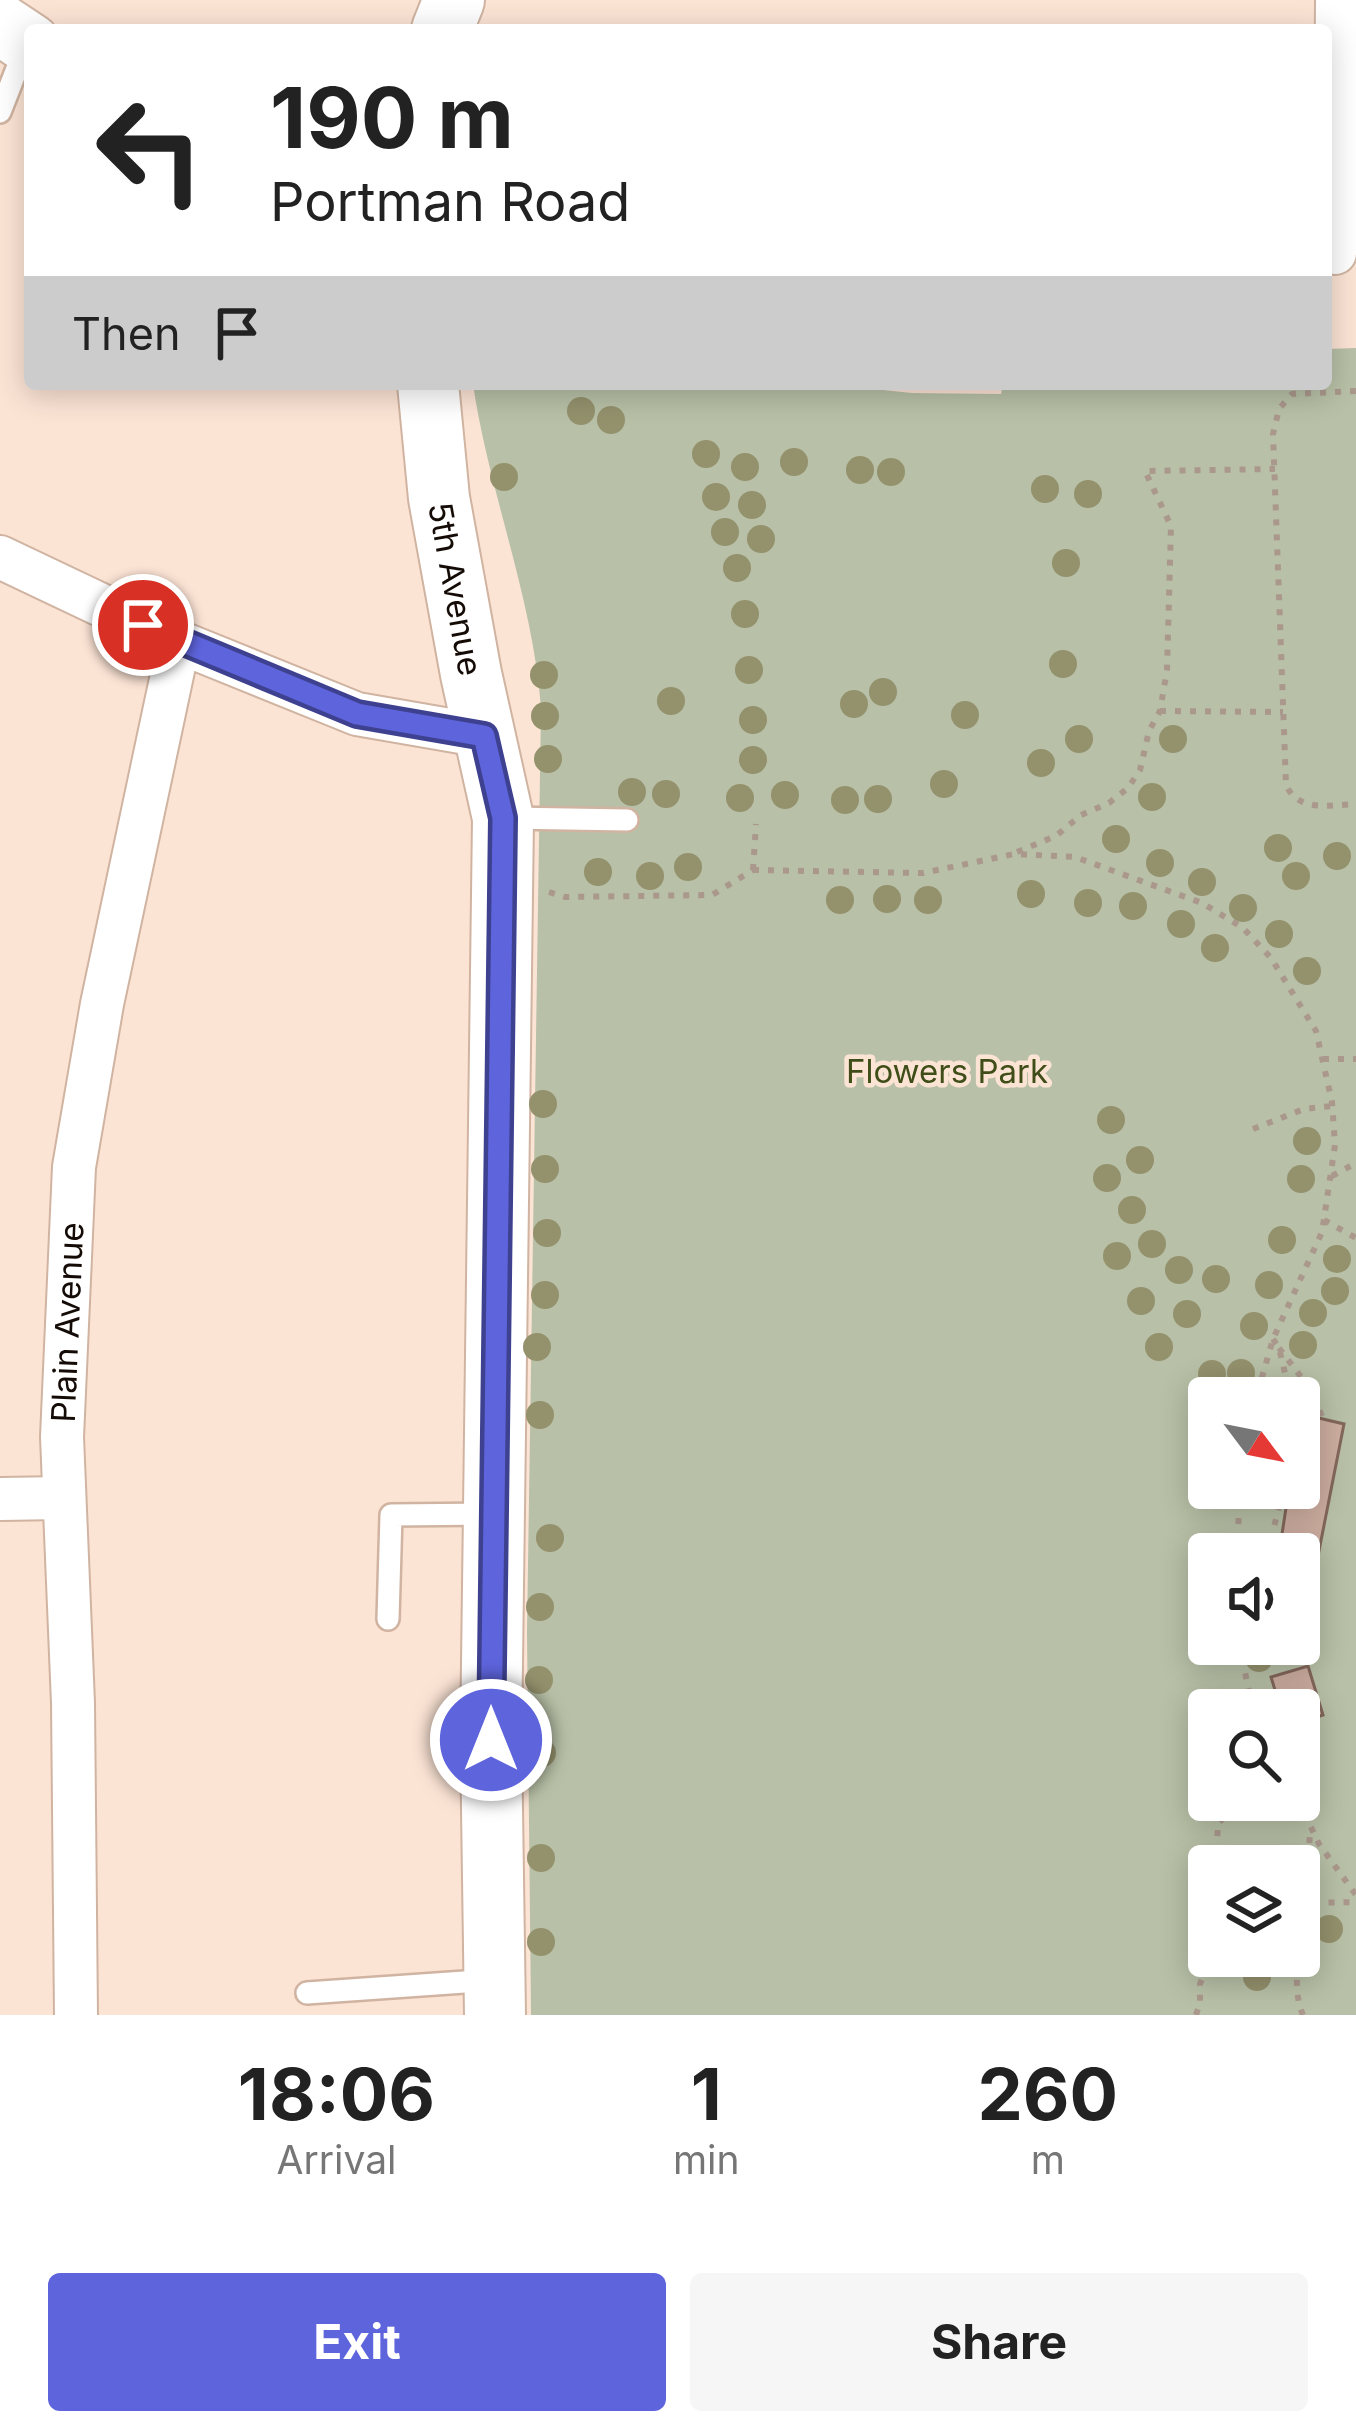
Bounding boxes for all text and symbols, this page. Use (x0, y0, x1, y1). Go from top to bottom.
text: 190 m (270, 67, 514, 168)
icon: left (72, 72, 228, 228)
text: Portman Road (270, 169, 630, 234)
icon: arrive (204, 300, 270, 366)
text: Then (72, 306, 180, 361)
street label: 5th Avenue (420, 499, 491, 679)
pin (92, 574, 194, 676)
icon: arrive (110, 592, 176, 658)
park label: Flowers Park (846, 1051, 1048, 1091)
street label: Plain Avenue (43, 1221, 92, 1423)
north arrow (1188, 1377, 1320, 1509)
map controls (1188, 1377, 1320, 1977)
button: sound (1188, 1533, 1320, 1665)
position arrow (428, 1677, 554, 1803)
button: search (1188, 1689, 1320, 1821)
button: layers (1188, 1845, 1320, 1977)
text: 18:06 (238, 2050, 435, 2137)
text: 1 (691, 2050, 722, 2137)
text: 260 (977, 2050, 1118, 2137)
text: Arrival (276, 2136, 396, 2183)
text: min (673, 2136, 740, 2183)
text: m (1031, 2136, 1065, 2183)
button: Exit (48, 2273, 666, 2411)
button: Share (690, 2273, 1308, 2411)

